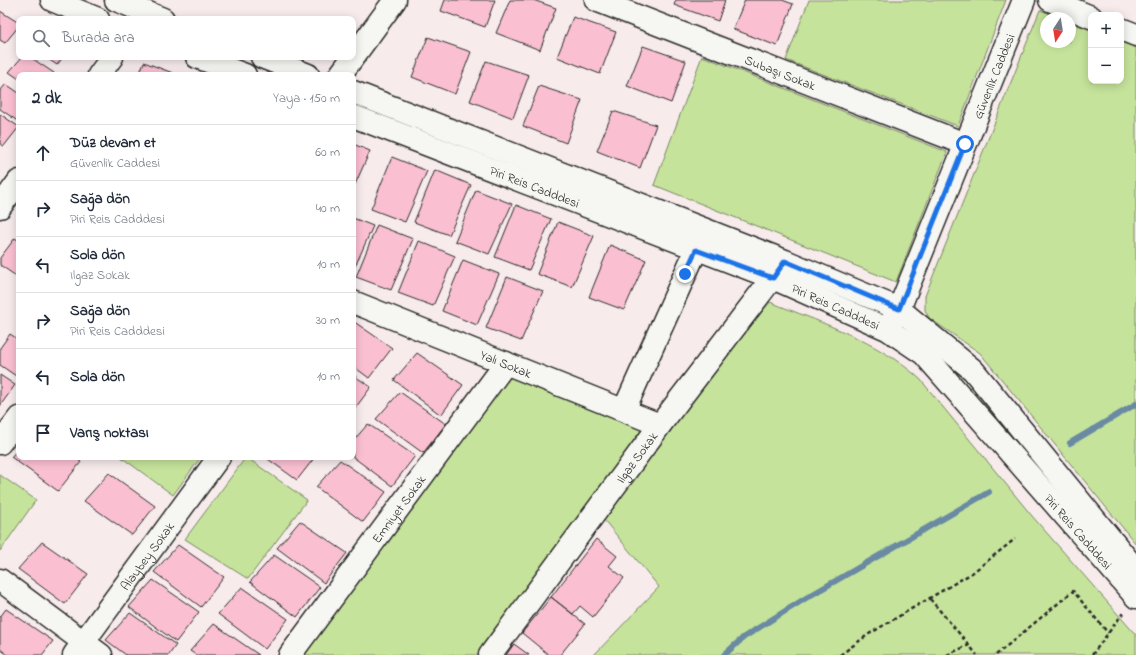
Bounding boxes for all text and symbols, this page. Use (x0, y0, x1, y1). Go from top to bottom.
north arrow (1040, 12, 1076, 48)
map controls (1088, 12, 1124, 84)
button: + (1088, 12, 1124, 48)
search box (16, 16, 356, 60)
icon: search (30, 27, 52, 49)
text: Burada ara (62, 27, 135, 49)
street label: Güvenlik Caddesi (969, 31, 1020, 122)
button: − (1088, 48, 1124, 84)
street label: Subaşı Sokak (741, 51, 819, 96)
text: 2 dk (32, 86, 62, 111)
text: Yaya · 150 m (273, 89, 340, 108)
text: Düz devam et (70, 132, 156, 154)
route start (956, 135, 974, 153)
icon: ahead (32, 142, 54, 164)
text: 60 m (315, 143, 340, 162)
text: Güvenlik Caddesi (70, 154, 160, 173)
street label: Piri Reis Cadddesi (487, 162, 582, 214)
text: Sağa dön (70, 188, 130, 210)
icon: right (32, 198, 54, 220)
text: 40 m (316, 199, 340, 218)
text: Piri Reis Cadddesi (70, 210, 165, 229)
text: Sola dön (70, 244, 125, 266)
icon: left (32, 254, 54, 276)
text: 10 m (317, 255, 340, 274)
route end (676, 265, 694, 283)
text: Ilgaz Sokak (70, 266, 130, 285)
street label: Piri Reis Cadddesi (788, 279, 882, 336)
text: Sağa dön (70, 300, 130, 322)
icon: right (32, 310, 54, 332)
text: 30 m (316, 311, 340, 330)
text: Piri Reis Cadddesi (70, 322, 165, 341)
street label: Yalı Sokak (477, 346, 534, 384)
icon: left (32, 366, 54, 388)
text: Sola dön (70, 366, 125, 388)
text: 10 m (317, 367, 340, 386)
icon: arrive (32, 422, 54, 444)
text: Varış noktası (70, 422, 149, 444)
street label: Ilgaz Sokak (612, 428, 663, 488)
street label: Emniyet Sokak (368, 471, 431, 548)
street label: Piri Reis Cadddesi (1039, 490, 1116, 574)
street label: Alaybey Sokak (116, 518, 180, 595)

